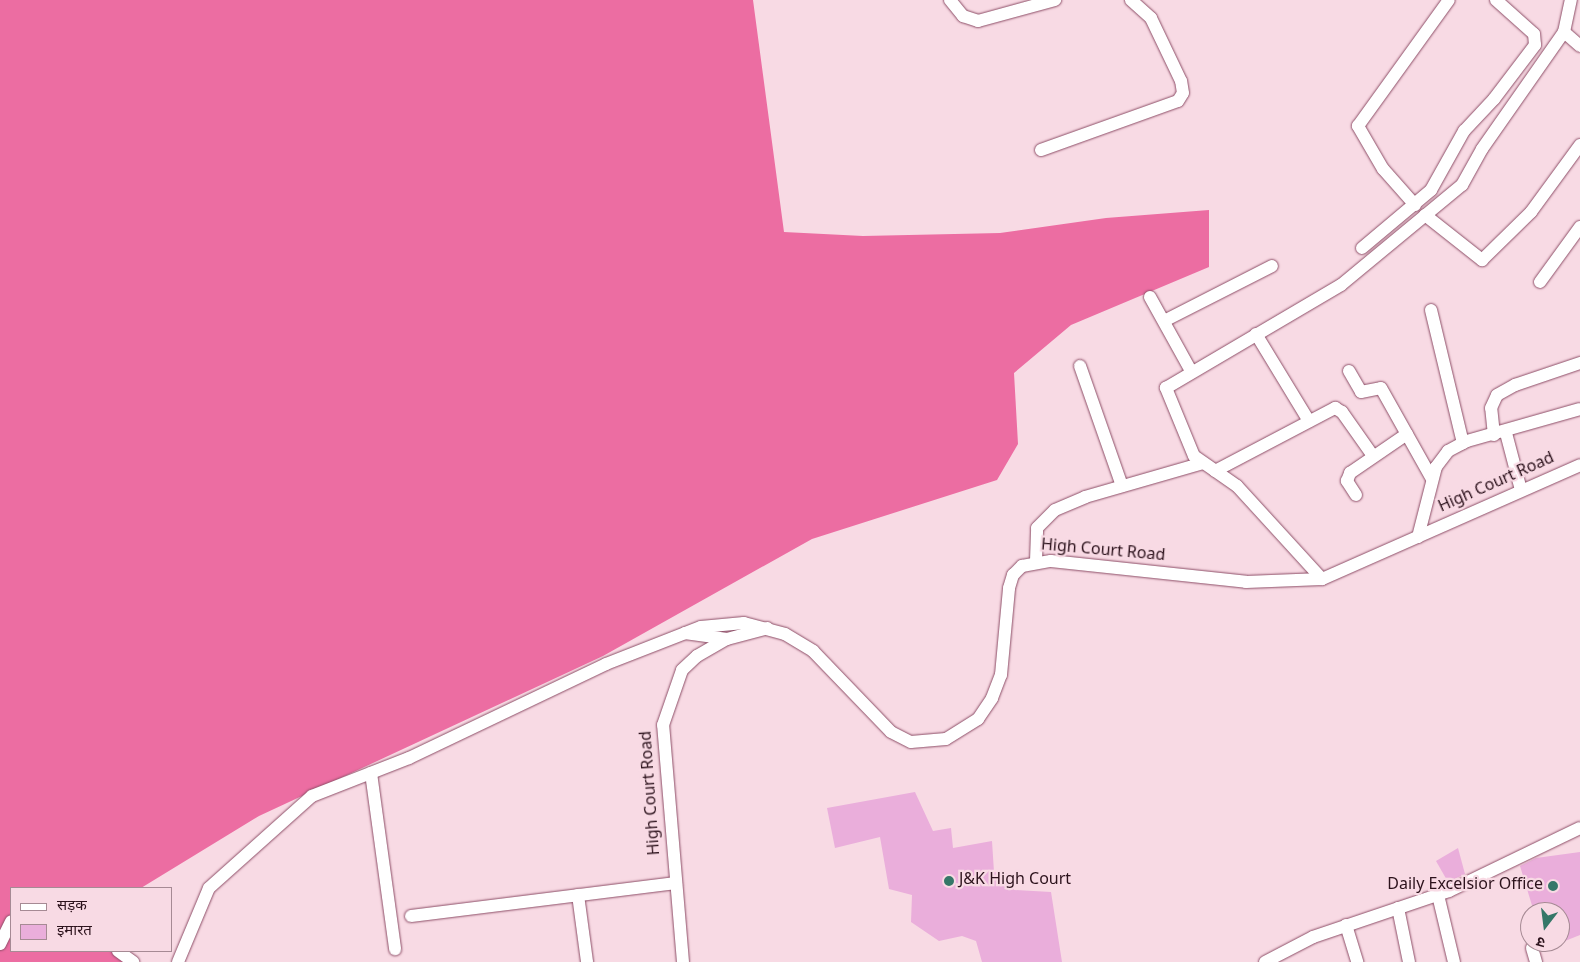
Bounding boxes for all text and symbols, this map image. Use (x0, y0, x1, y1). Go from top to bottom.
street label: High Court Road (1436, 450, 1558, 518)
street label: High Court Road (1040, 537, 1166, 567)
street label: High Court Road (638, 730, 666, 856)
place label: J&K High Court (959, 871, 1071, 891)
marker: J&K High Court (943, 875, 955, 887)
place label: Daily Excelsior Office (1387, 876, 1543, 896)
marker: Daily Excelsior Office (1547, 880, 1559, 892)
legend (10, 887, 172, 952)
text: सड़क (57, 897, 87, 916)
north arrow (1520, 902, 1570, 952)
text: इमारत (57, 922, 92, 941)
text: उ (1535, 931, 1548, 951)

